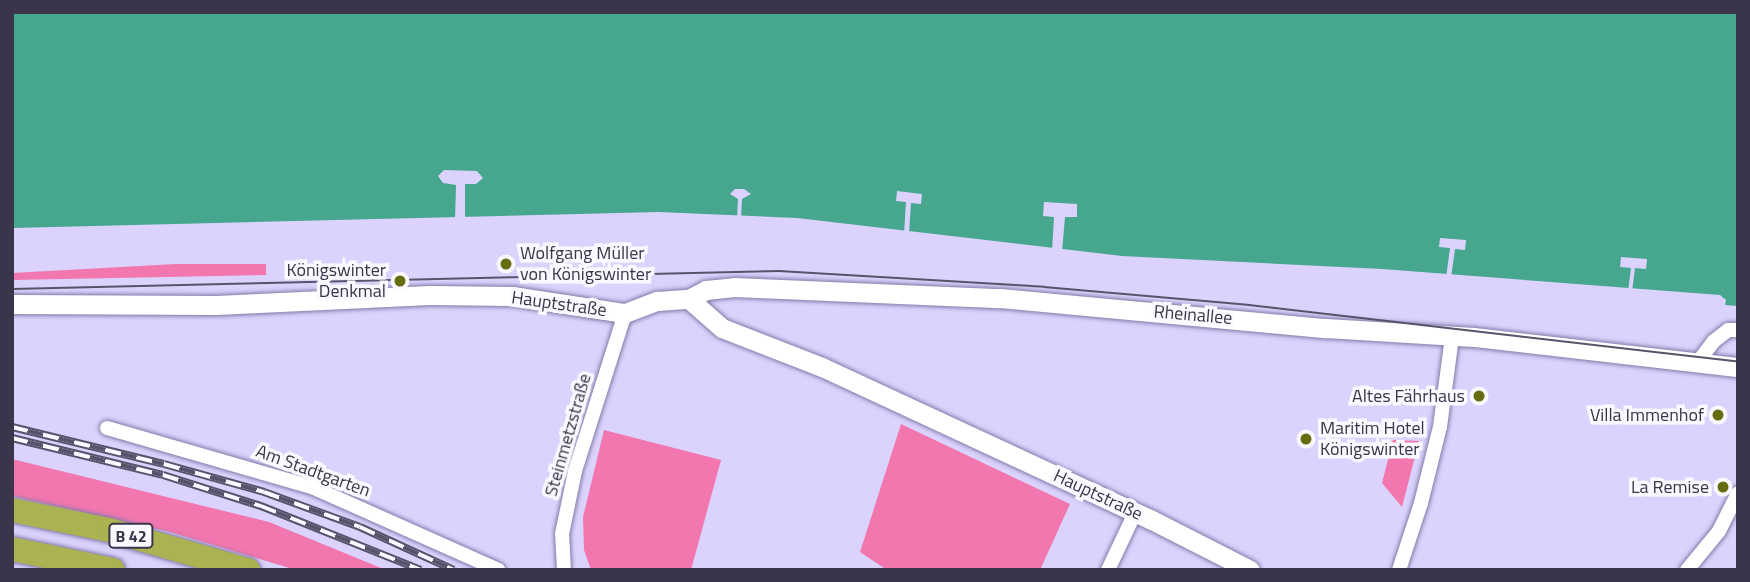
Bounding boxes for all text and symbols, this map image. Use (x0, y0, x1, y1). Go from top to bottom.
place label: Wolfgang Müller von Königswinter (520, 243, 651, 286)
marker: Wolfgang Müller von Königswinter (498, 256, 514, 272)
place label: Königswinter Denkmal (286, 260, 386, 302)
marker: Königswinter Denkmal (392, 273, 408, 289)
street label: Hauptstraße (510, 287, 608, 321)
street label: Rheinallee (1153, 301, 1233, 329)
street label: Steinmetzstraße (540, 371, 596, 499)
place label: Altes Fährhaus (1352, 385, 1465, 407)
marker: Altes Fährhaus (1471, 388, 1487, 404)
place label: Villa Immenhof (1590, 404, 1704, 426)
marker: Villa Immenhof (1710, 407, 1726, 423)
place label: Maritim Hotel Königswinter (1320, 418, 1425, 460)
marker: Maritim Hotel Königswinter (1298, 431, 1314, 447)
street label: Am Stadtgarten (253, 440, 373, 502)
street label: Hauptstraße (1050, 465, 1146, 525)
place label: La Remise (1631, 476, 1709, 498)
marker: La Remise (1715, 479, 1731, 495)
road number: B 42 (108, 524, 154, 548)

